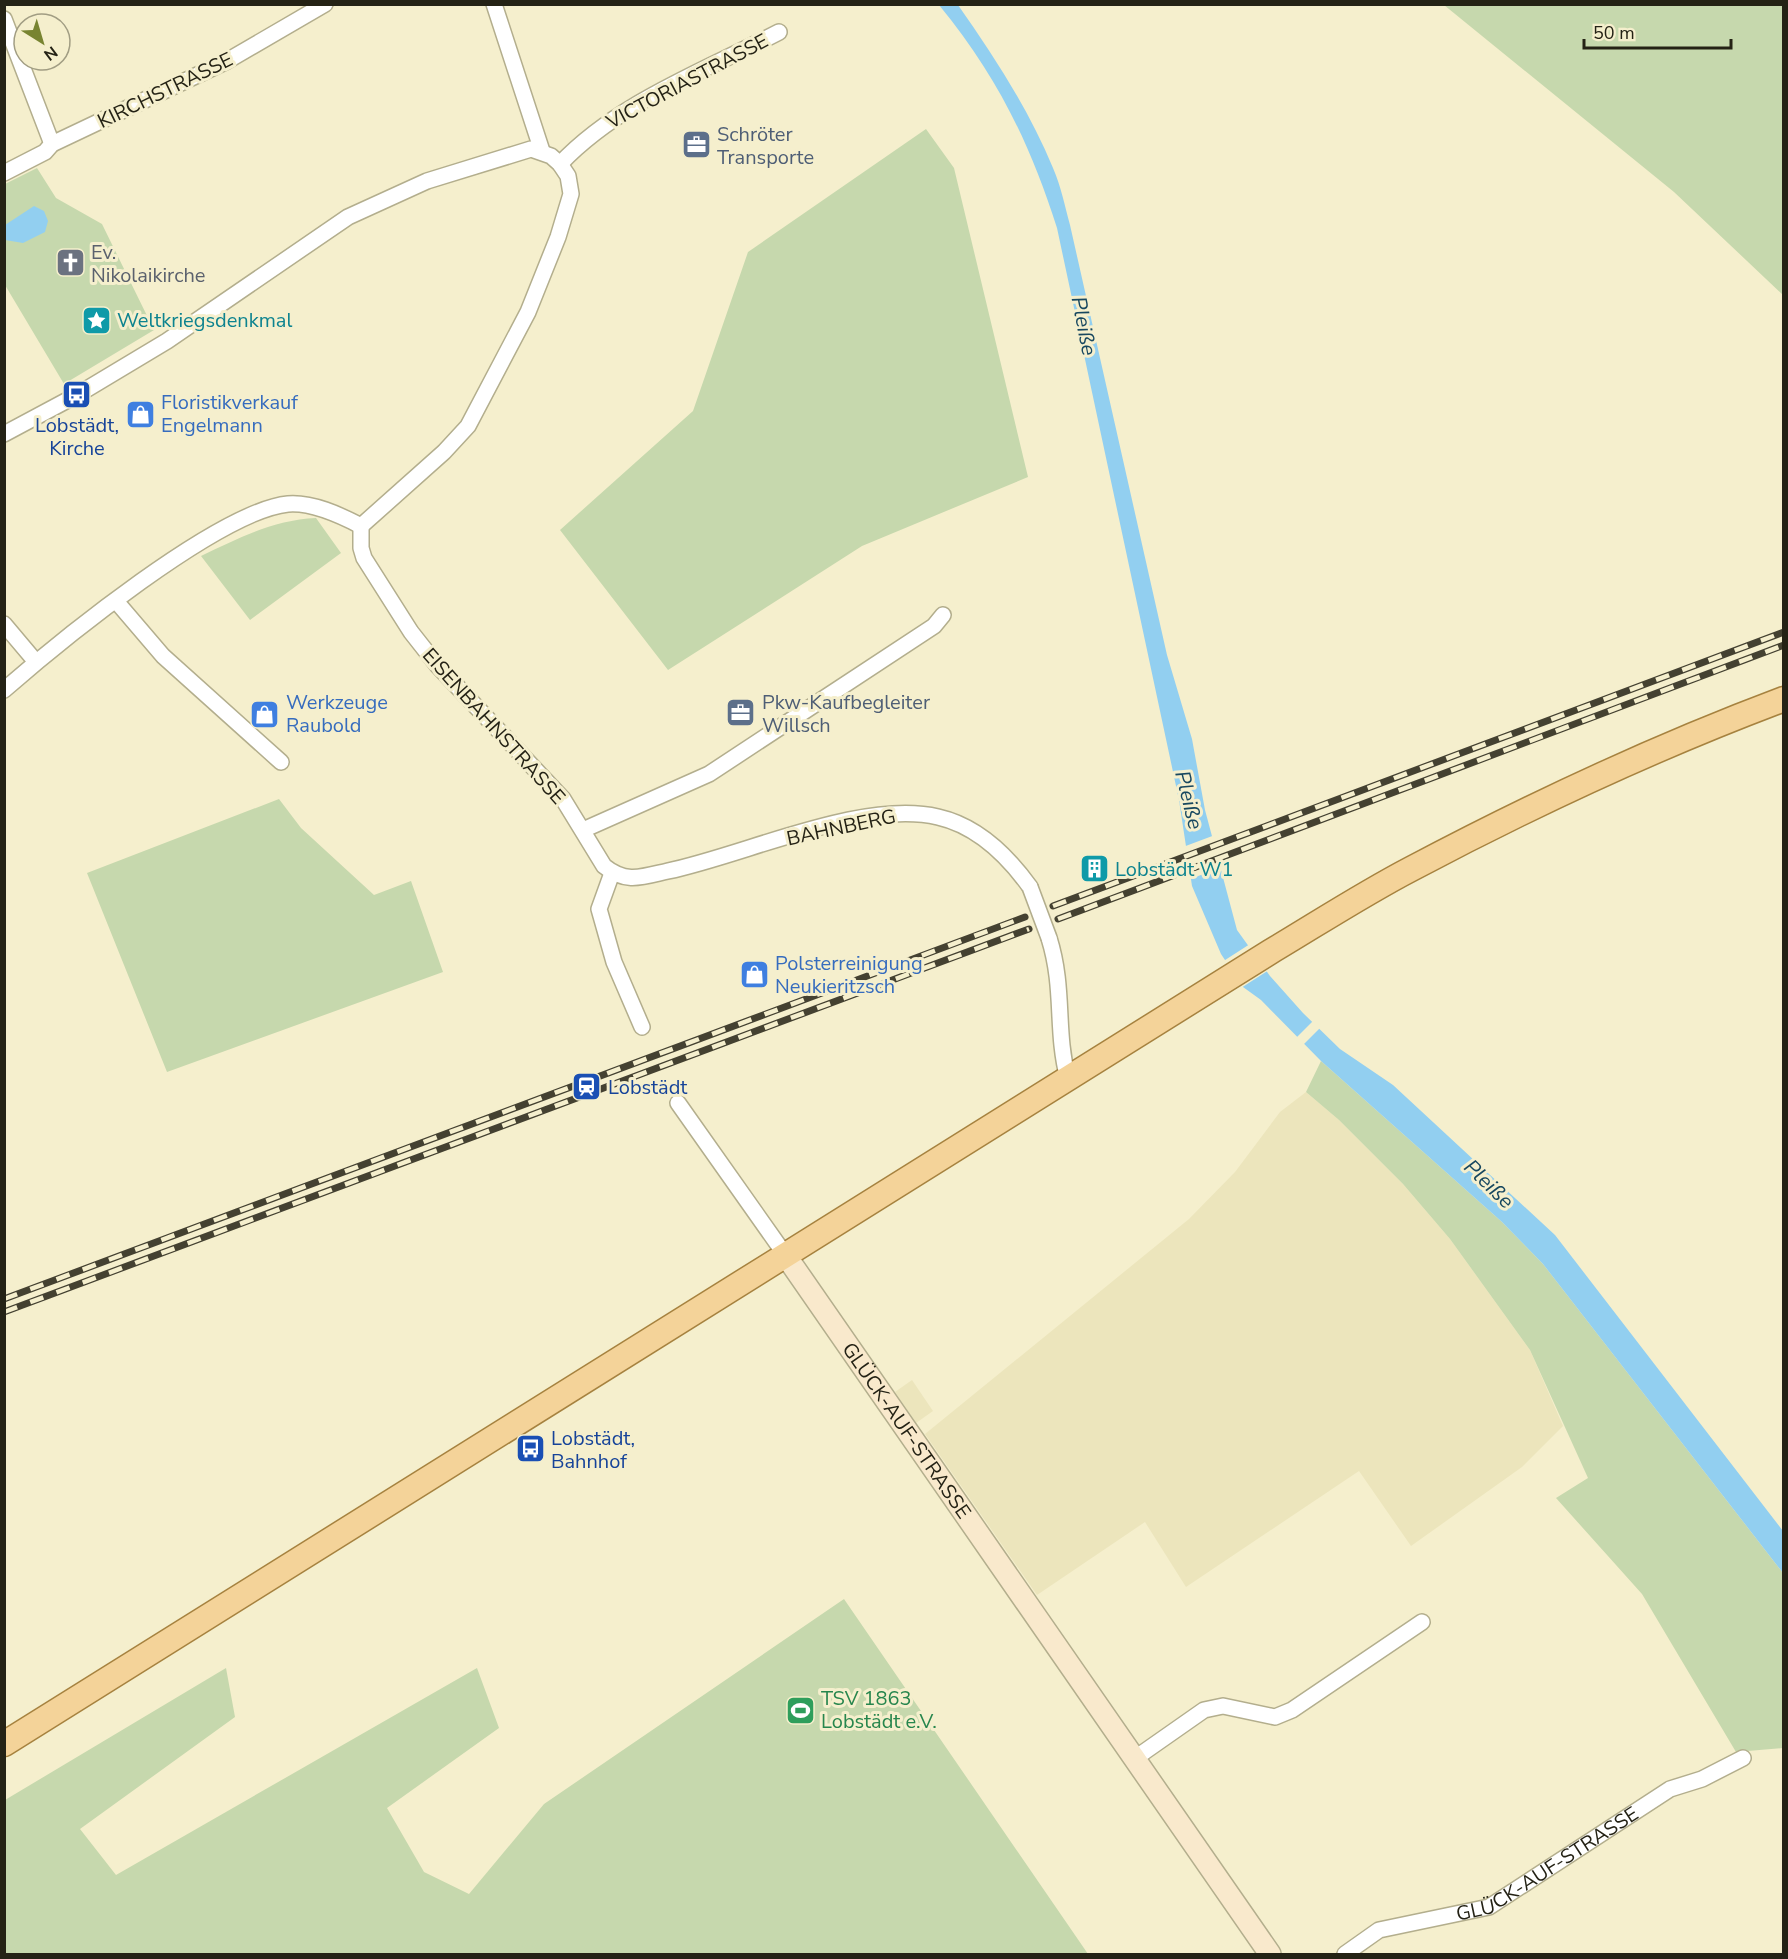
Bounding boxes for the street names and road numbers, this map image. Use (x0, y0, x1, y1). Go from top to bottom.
street label: VICTORIASTRASSE (601, 27, 773, 136)
street label: KIRCHSTRASSE (93, 46, 237, 135)
street label: EISENBAHNSTRASSE (416, 642, 571, 810)
street label: BAHNBERG (784, 803, 898, 852)
street label: GLÜCK-AUF-STRASSE (836, 1337, 977, 1524)
street label: GLÜCK-AUF-STRASSE (1454, 1800, 1644, 1928)

